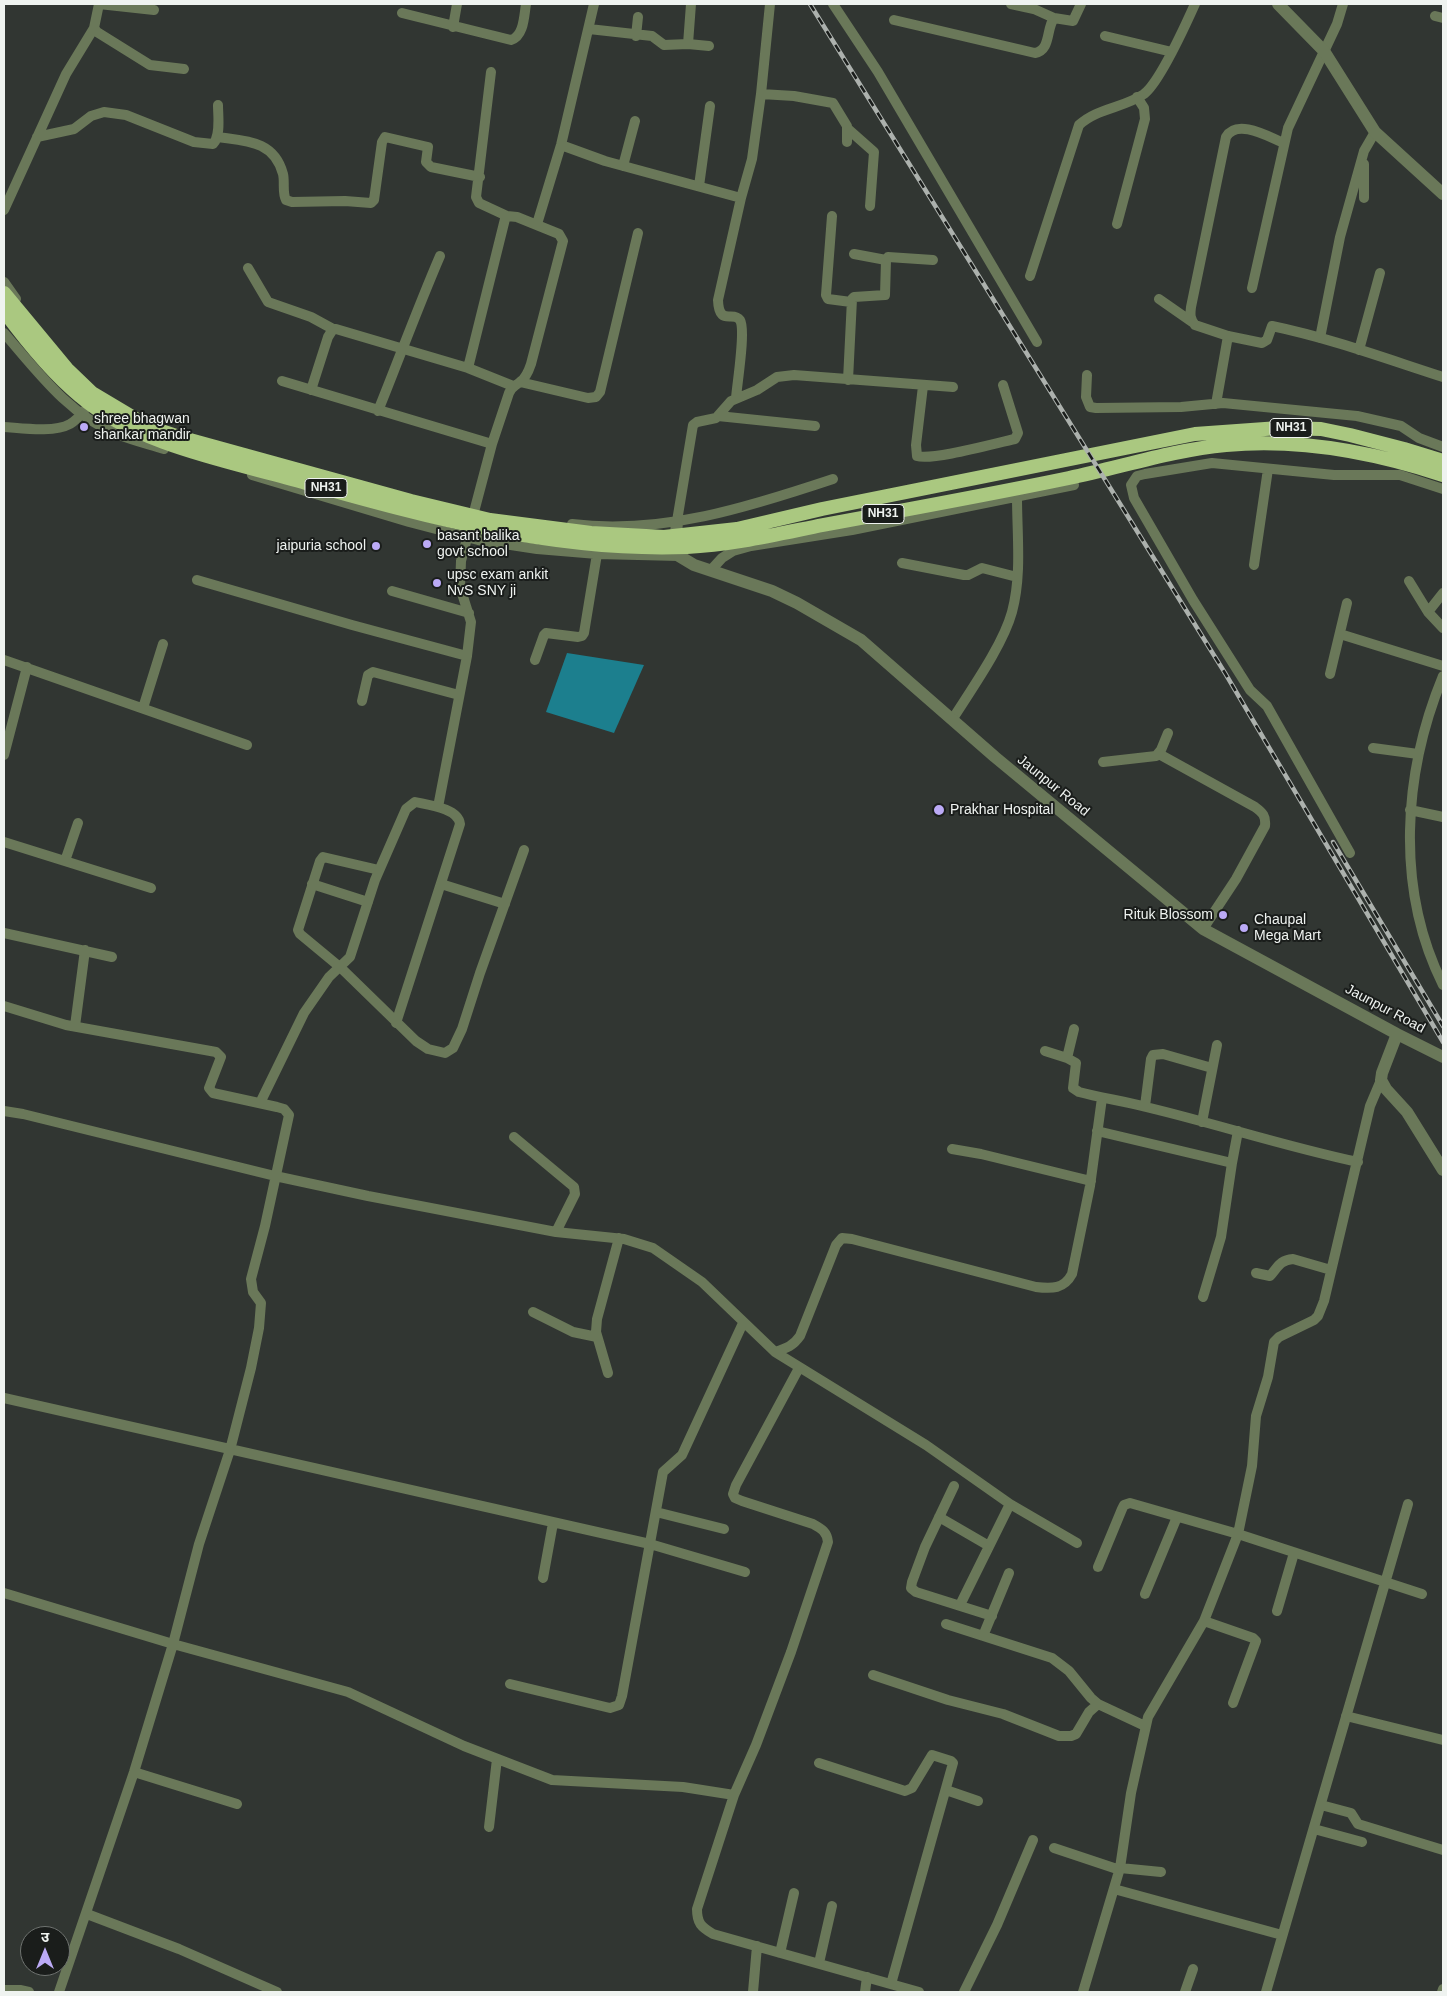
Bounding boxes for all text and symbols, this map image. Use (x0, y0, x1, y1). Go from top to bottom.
place label: shree bhagwan shankar mandir (94, 411, 190, 444)
road number: NH31 (1270, 418, 1312, 438)
marker: shree bhagwan shankar mandir (78, 421, 90, 433)
road number: NH31 (305, 478, 347, 498)
road number: NH31 (862, 504, 904, 524)
place label: basant balika govt school (437, 528, 520, 560)
place label: jaipuria school (277, 538, 366, 554)
marker: basant balika govt school (421, 538, 433, 550)
marker: jaipuria school (370, 540, 382, 552)
place label: upsc exam ankit NvS SNY ji (447, 567, 548, 600)
marker: upsc exam ankit NvS SNY ji (431, 577, 443, 589)
street label: Jaunpur Road (1014, 752, 1092, 820)
place label: Prakhar Hospital (950, 802, 1053, 818)
marker: Prakhar Hospital (932, 803, 946, 817)
place label: Rituk Blossom (1124, 907, 1213, 923)
marker: Rituk Blossom (1217, 909, 1229, 921)
place label: Chaupal Mega Mart (1254, 912, 1321, 944)
marker: Chaupal Mega Mart (1238, 922, 1250, 934)
street label: Jaunpur Road (1342, 981, 1428, 1037)
north arrow (20, 1926, 70, 1976)
text: उ (41, 1929, 49, 1945)

